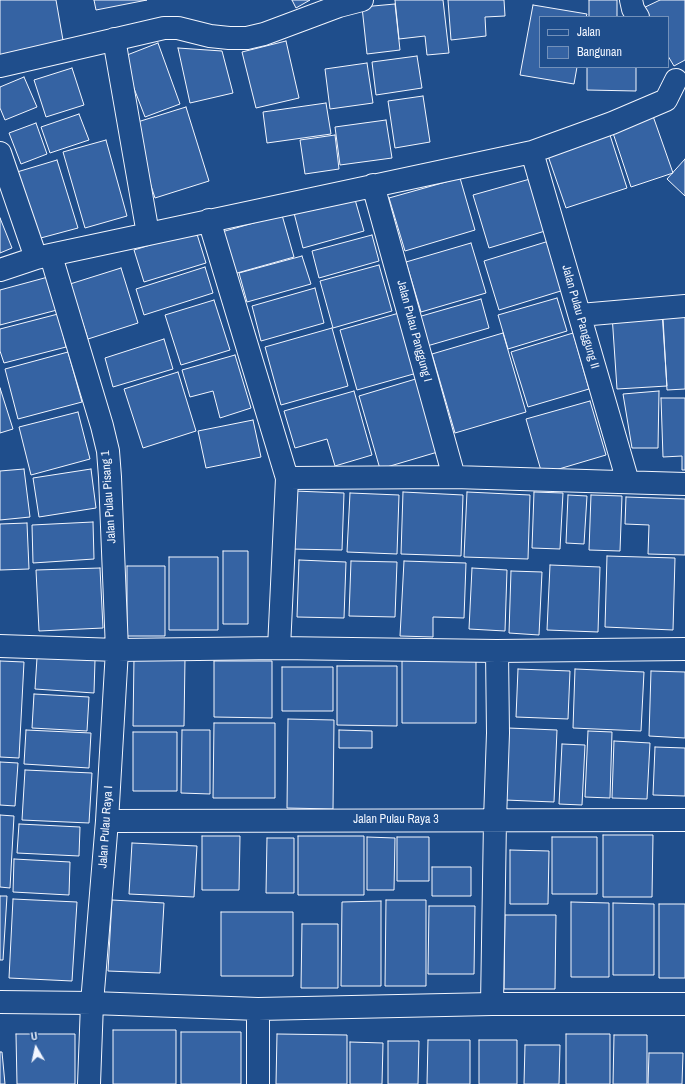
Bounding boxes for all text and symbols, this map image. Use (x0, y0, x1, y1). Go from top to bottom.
legend (539, 16, 669, 68)
text: Jalan (577, 24, 601, 40)
text: Bangunan (577, 44, 622, 60)
street label: Jalan Pulau Panggung II (558, 263, 602, 371)
street label: Jalan Pulau Panggung I (394, 279, 434, 383)
street label: Jalan Pulau Pisang 1 (99, 450, 119, 544)
street label: Jalan Pulau Raya I (96, 785, 116, 869)
street label: Jalan Pulau Raya 3 (353, 813, 439, 827)
north arrow (16, 1028, 56, 1068)
text: U (30, 1029, 38, 1044)

